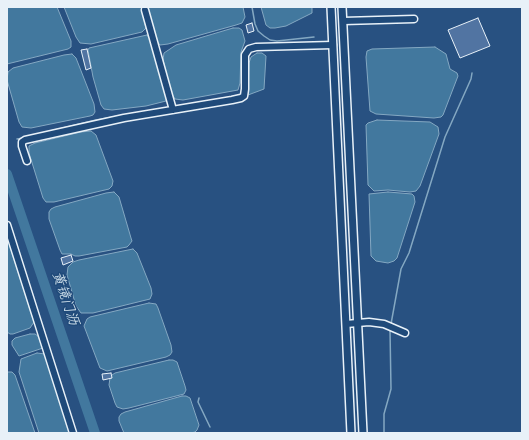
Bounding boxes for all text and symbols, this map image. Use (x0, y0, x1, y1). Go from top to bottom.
water label: 黄镜门沥 (47, 270, 81, 328)

